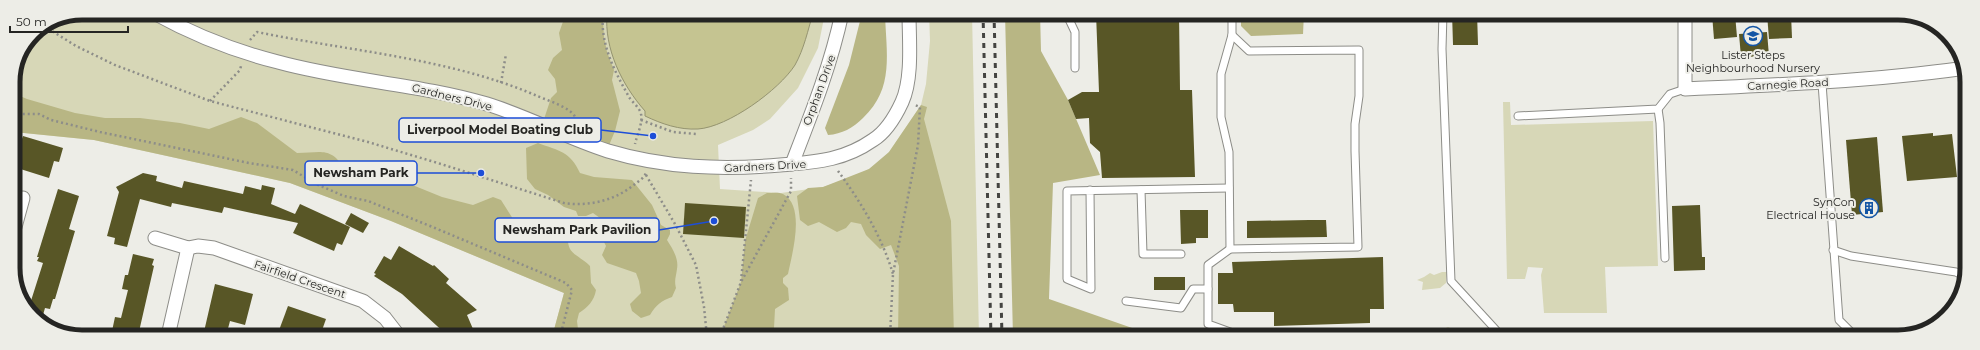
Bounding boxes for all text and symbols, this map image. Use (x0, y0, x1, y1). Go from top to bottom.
scale bar (10, 8, 128, 34)
text: 50 m (16, 14, 47, 29)
school or university icon: Lister Steps Neighbourhood Nursery (1742, 25, 1764, 47)
place label: Lister Steps Neighbourhood Nursery (1686, 48, 1820, 75)
street label: Orphan Drive (800, 52, 838, 127)
street label: Carnegie Road (1747, 75, 1829, 93)
street label: Gardners Drive (410, 80, 494, 114)
callout: Liverpool Model Boating Club (399, 118, 601, 142)
text: Liverpool Model Boating Club (407, 122, 593, 137)
street label: Gardners Drive (724, 157, 807, 175)
callout: Newsham Park (305, 161, 417, 185)
text: Newsham Park (313, 165, 409, 180)
place label: SynCon Electrical House (1766, 195, 1855, 222)
building icon: SynCon Electrical House (1858, 197, 1880, 219)
callout: Newsham Park Pavilion (495, 218, 659, 242)
text: Newsham Park Pavilion (503, 222, 651, 237)
street label: Fairfield Crescent (252, 257, 348, 301)

